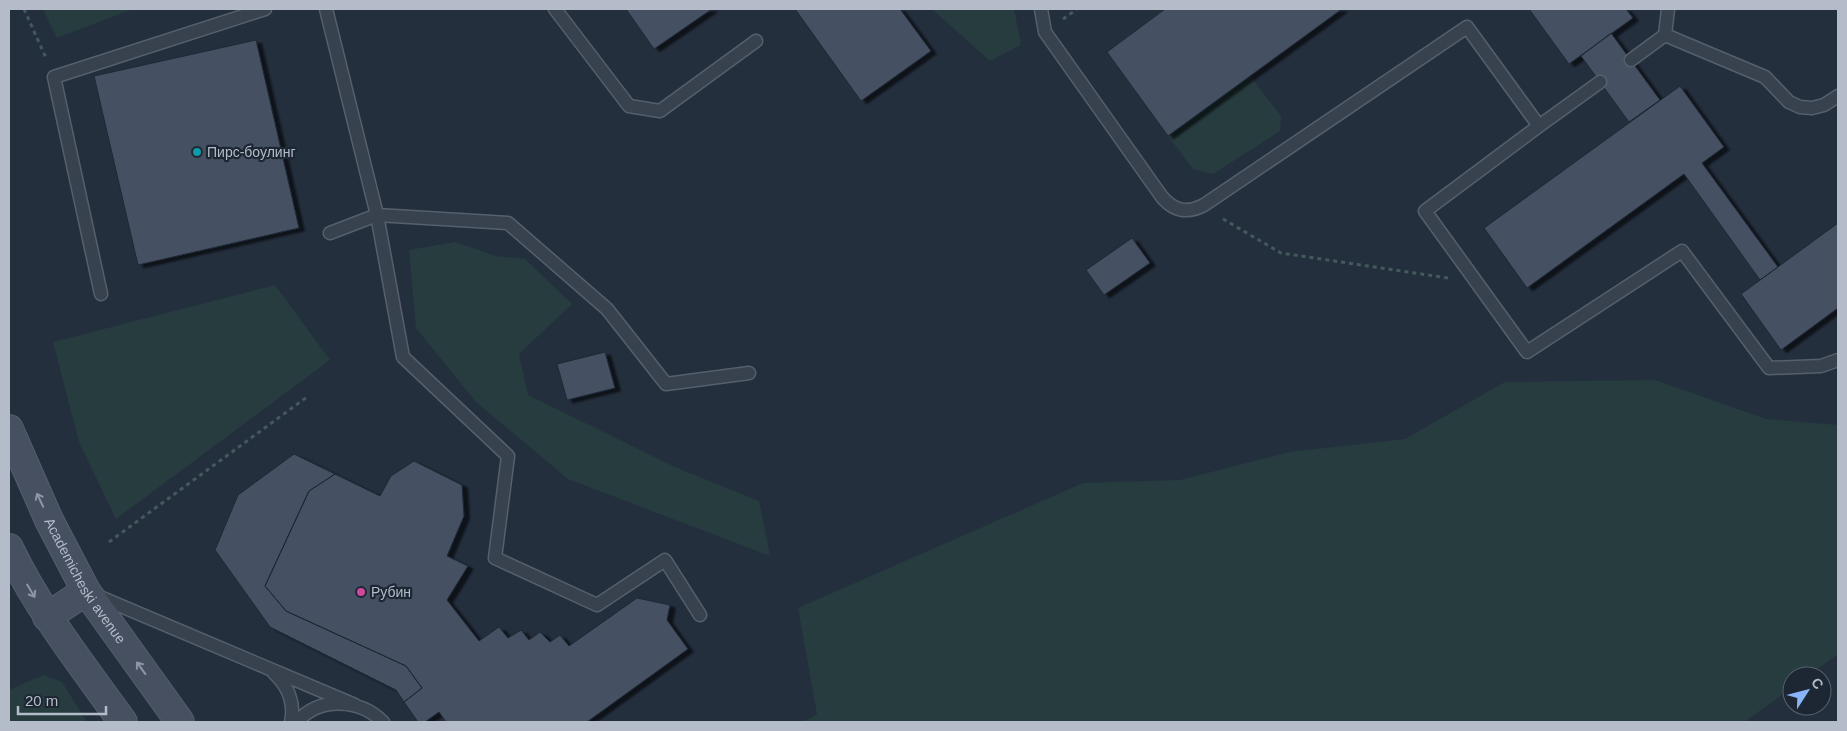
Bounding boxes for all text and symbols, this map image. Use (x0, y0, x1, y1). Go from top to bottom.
place label: Пирс-боулинг (207, 144, 296, 160)
marker: Пирс-боулинг (191, 146, 203, 158)
one-way arrow (34, 493, 44, 508)
street label: Academicheski avenue (41, 515, 129, 647)
one-way arrow (27, 583, 37, 597)
place label: Рубин (371, 584, 411, 600)
marker: Рубин (355, 586, 367, 598)
one-way arrow (136, 662, 147, 676)
north arrow (1782, 666, 1832, 716)
text: С (1808, 675, 1827, 692)
scale bar (18, 684, 105, 716)
text: 20 m (25, 692, 58, 709)

